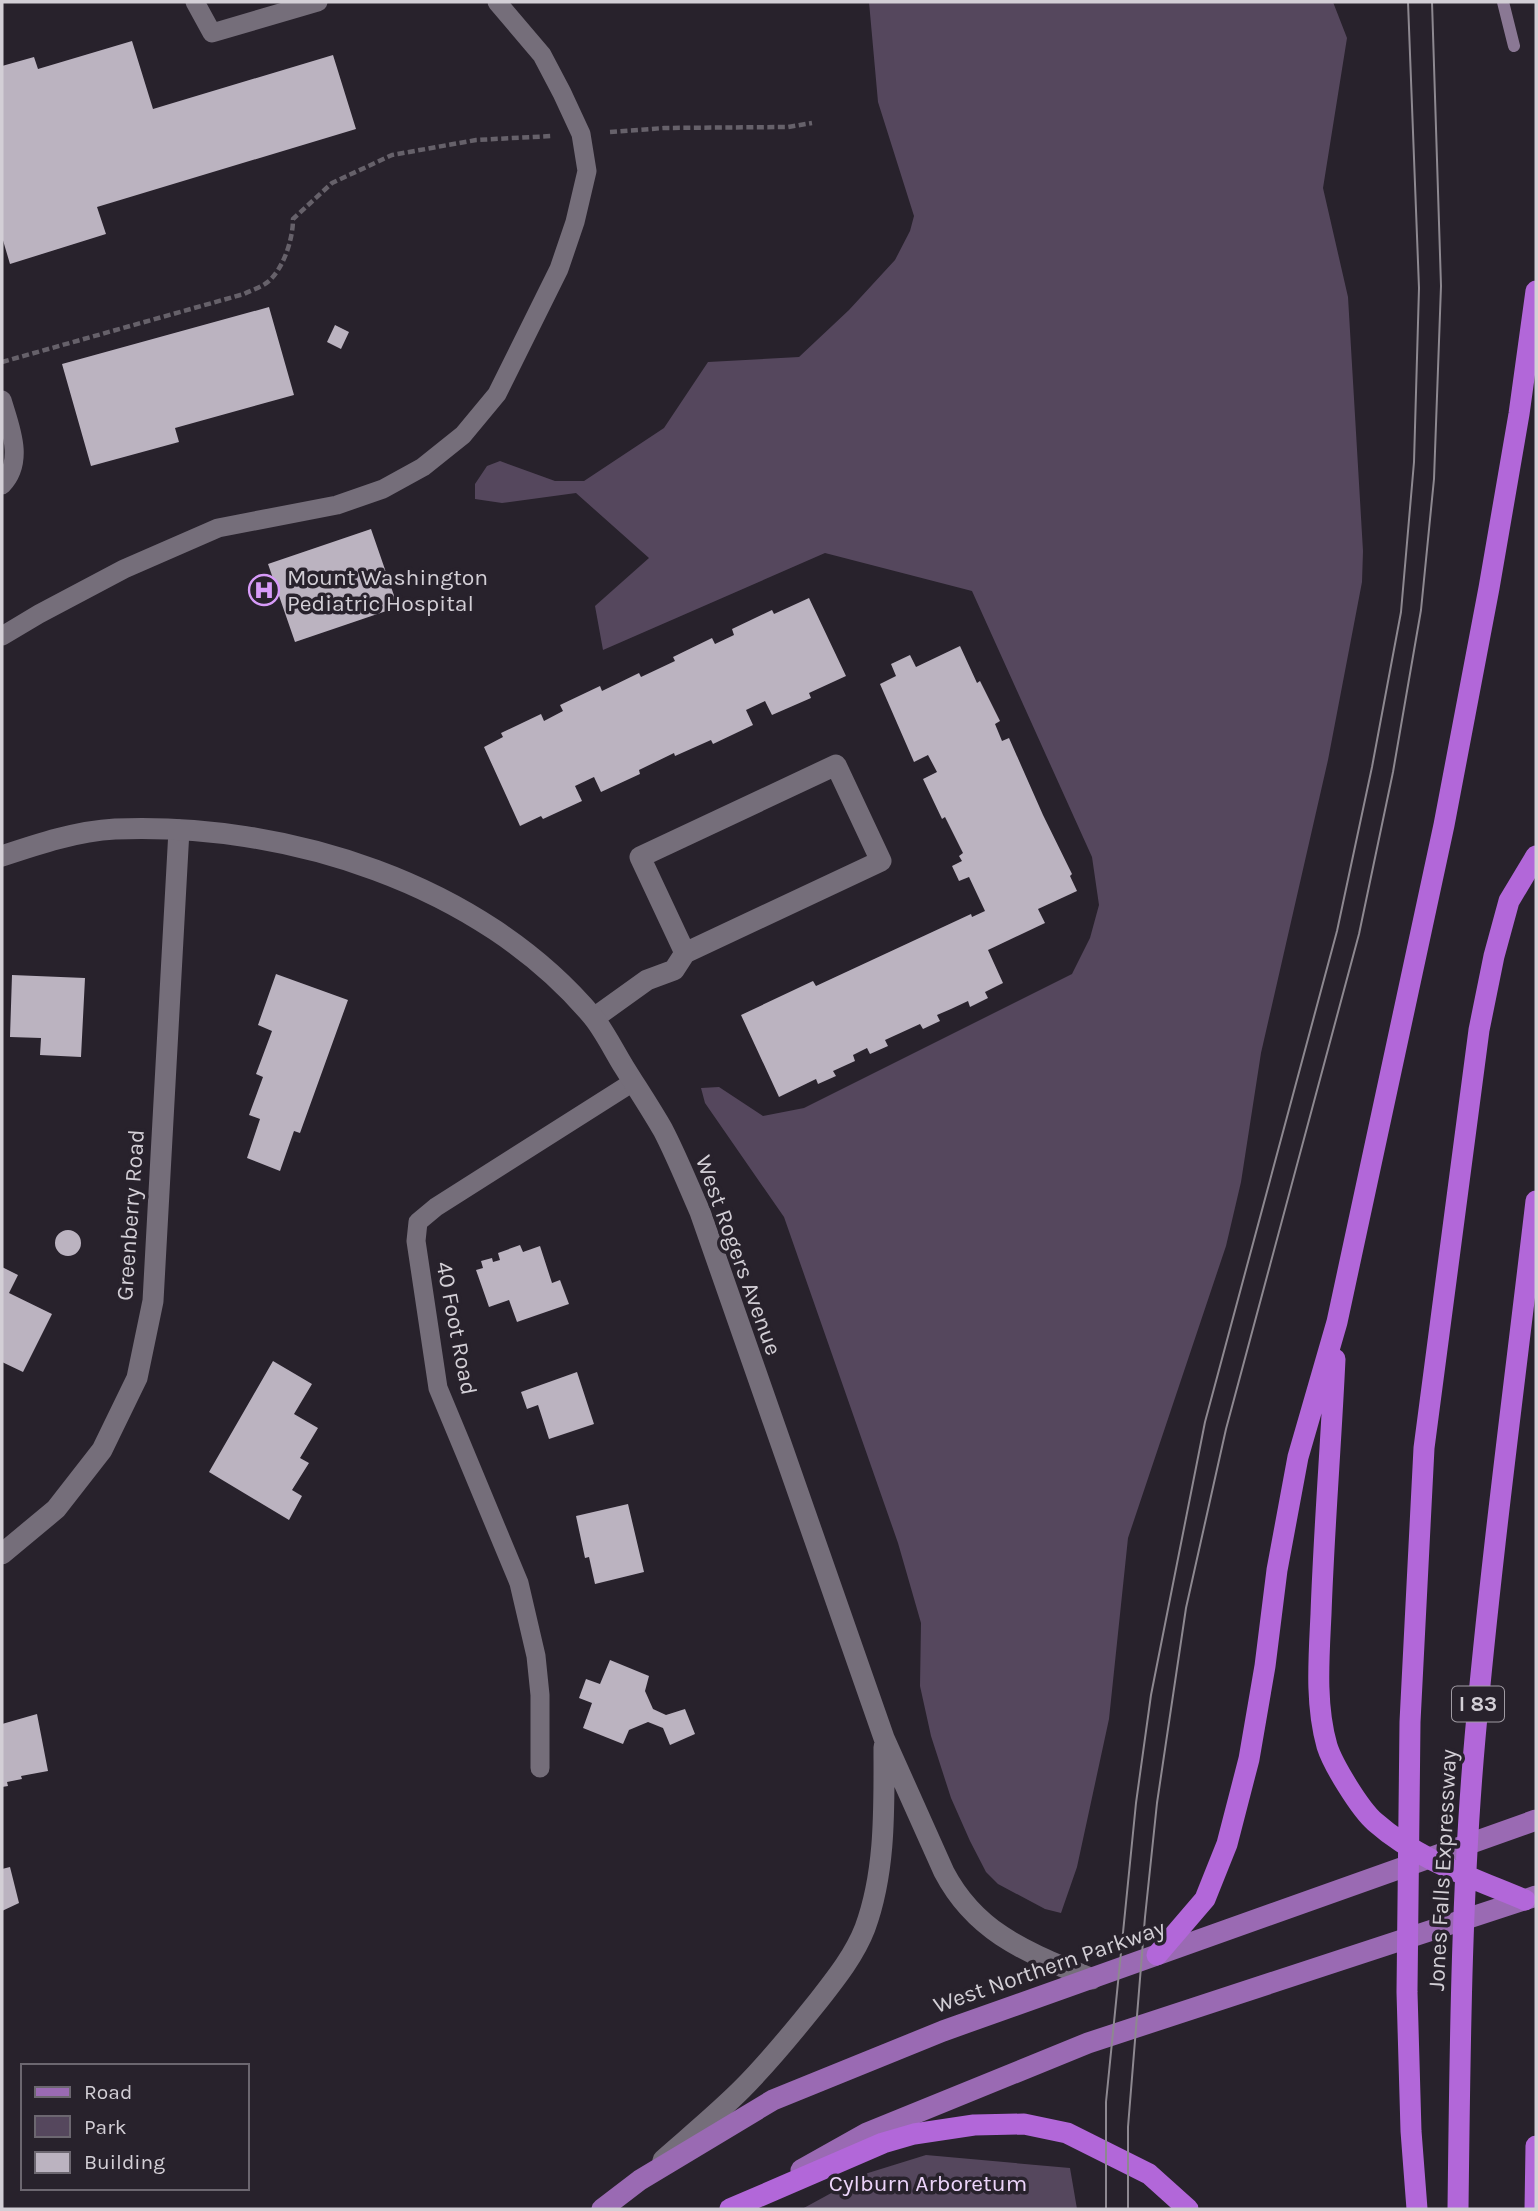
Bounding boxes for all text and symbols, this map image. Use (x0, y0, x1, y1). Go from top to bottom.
place label: Mount Washington Pediatric Hospital (287, 564, 488, 617)
hospital icon: Mount Washington Pediatric Hospital (247, 573, 281, 607)
street label: Greenberry Road (111, 1128, 150, 1302)
street label: West Rogers Avenue (690, 1151, 787, 1359)
street label: 40 Foot Road (430, 1259, 483, 1397)
road number: I 83 (1452, 1686, 1504, 1722)
street label: Jones Falls Expressway (1423, 1748, 1462, 1992)
street label: West Northern Parkway (930, 1914, 1169, 2019)
legend (21, 2064, 248, 2190)
text: Road (84, 2080, 132, 2104)
text: Park (84, 2115, 127, 2139)
text: Building (84, 2150, 165, 2174)
park label: Cylburn Arboretum (829, 2170, 1027, 2197)

